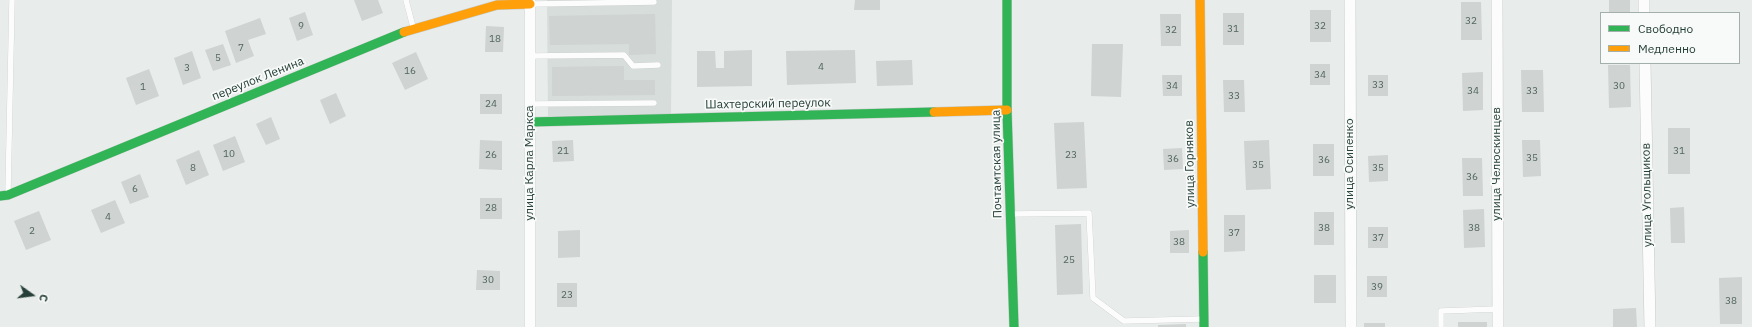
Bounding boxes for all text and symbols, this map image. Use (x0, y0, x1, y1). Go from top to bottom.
legend (1600, 12, 1740, 64)
house number: 32 (1465, 15, 1477, 27)
house number: 9 (298, 20, 304, 32)
house number: 32 (1314, 20, 1326, 32)
text: Свободно (1638, 21, 1693, 36)
house number: 31 (1227, 23, 1239, 35)
house number: 32 (1165, 24, 1177, 36)
house number: 18 (489, 33, 501, 45)
text: Медленно (1638, 41, 1696, 56)
house number: 7 (238, 42, 244, 54)
house number: 5 (215, 52, 221, 64)
street label: переулок Ленина (210, 54, 306, 104)
house number: 4 (818, 61, 824, 73)
house number: 3 (184, 62, 190, 74)
house number: 16 (404, 65, 416, 77)
house number: 34 (1314, 69, 1326, 81)
house number: 33 (1372, 79, 1384, 91)
house number: 34 (1166, 80, 1178, 92)
house number: 30 (1613, 80, 1625, 92)
house number: 1 (140, 81, 146, 93)
house number: 34 (1467, 85, 1479, 97)
house number: 33 (1526, 85, 1538, 97)
house number: 33 (1228, 90, 1240, 102)
street label: Шахтерский переулок (705, 96, 831, 112)
house number: 24 (485, 98, 497, 110)
street label: улица Карла Маркса (523, 105, 537, 221)
street label: улица Челюскинцев (1490, 107, 1504, 221)
street label: Почтамтская улица (989, 110, 1005, 218)
street label: улица Осипенко (1343, 118, 1357, 210)
street label: улица Горняков (1182, 120, 1198, 208)
street label: улица Угольщиков (1639, 143, 1655, 247)
house number: 21 (557, 145, 569, 157)
house number: 31 (1673, 145, 1685, 157)
house number: 10 (223, 148, 235, 160)
house number: 26 (485, 149, 497, 161)
house number: 23 (1065, 149, 1077, 161)
house number: 35 (1526, 152, 1538, 164)
house number: 36 (1167, 153, 1179, 165)
house number: 36 (1318, 154, 1330, 166)
house number: 35 (1252, 159, 1264, 171)
house number: 8 (190, 162, 196, 174)
house number: 35 (1372, 162, 1384, 174)
house number: 36 (1466, 171, 1478, 183)
house number: 6 (132, 183, 138, 195)
house number: 28 (485, 202, 497, 214)
house number: 4 (105, 211, 111, 223)
house number: 38 (1318, 222, 1330, 234)
house number: 38 (1468, 222, 1480, 234)
house number: 2 (29, 225, 35, 237)
house number: 37 (1228, 227, 1240, 239)
house number: 37 (1372, 232, 1384, 244)
house number: 38 (1173, 236, 1185, 248)
house number: 25 (1063, 254, 1075, 266)
house number: 30 (482, 274, 494, 286)
north arrow (12, 275, 52, 315)
house number: 39 (1371, 281, 1383, 293)
house number: 23 (561, 289, 573, 301)
text: С (36, 293, 51, 303)
house number: 38 (1725, 295, 1737, 307)

